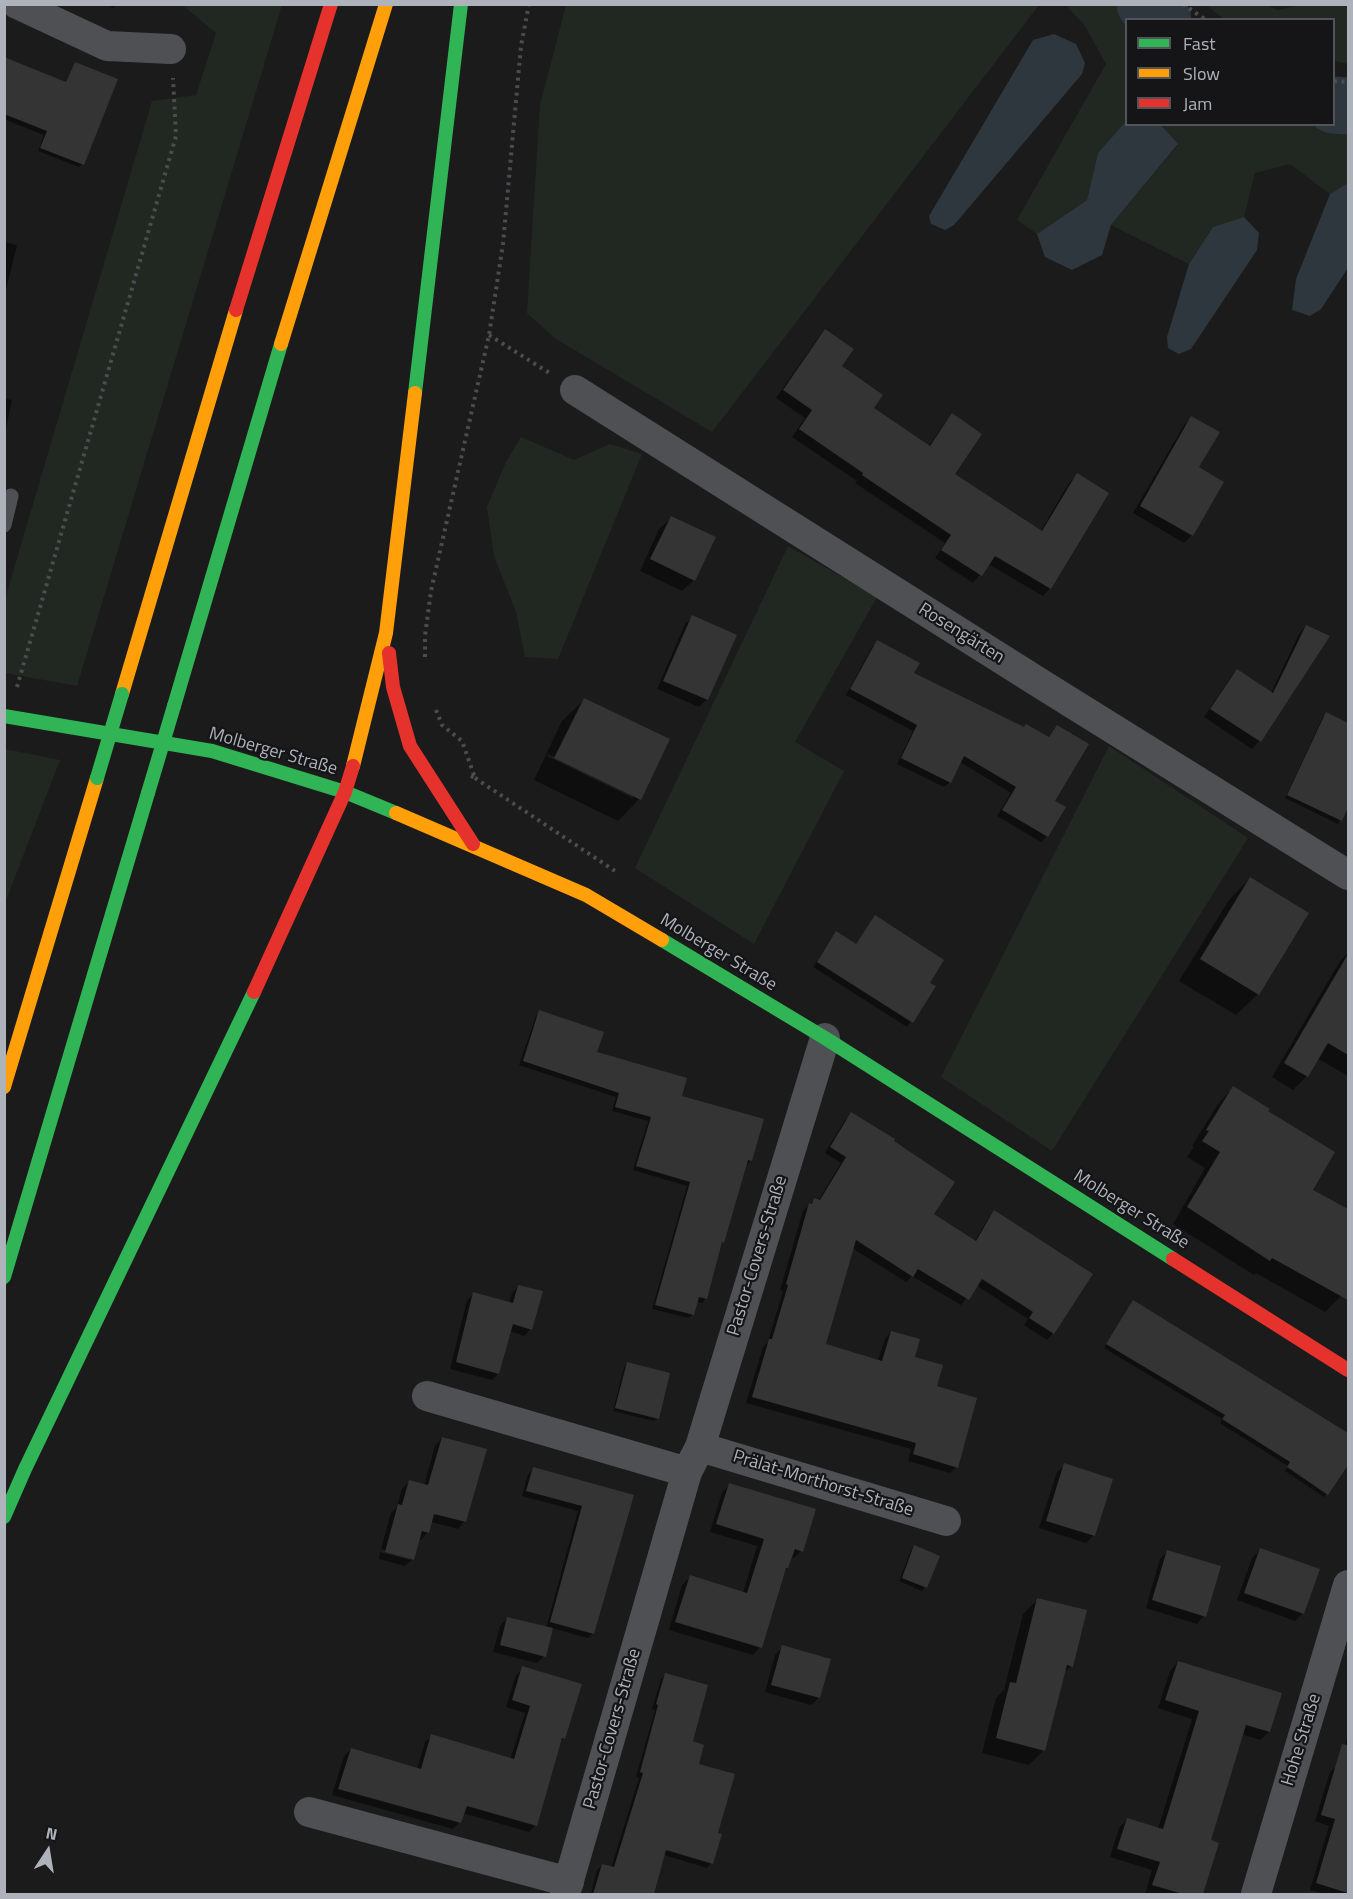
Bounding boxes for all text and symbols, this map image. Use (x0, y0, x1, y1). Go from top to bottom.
legend (1125, 18, 1335, 126)
text: Fast (1183, 30, 1216, 57)
text: Slow (1183, 60, 1220, 87)
text: Jam (1183, 90, 1212, 117)
street label: Rosengärten (914, 599, 1008, 669)
street label: Molberger Straße (206, 723, 340, 781)
street label: Molberger Straße (656, 910, 780, 996)
street label: Molberger Straße (1069, 1166, 1193, 1254)
street label: Pastor-Covers-Straße (723, 1173, 793, 1339)
street label: Prälat-Morthorst-Straße (730, 1446, 916, 1522)
street label: Pastor-Covers-Straße (580, 1646, 646, 1812)
street label: Hohe Straße (1278, 1691, 1326, 1789)
north arrow (18, 1821, 78, 1881)
text: N (44, 1821, 60, 1846)

